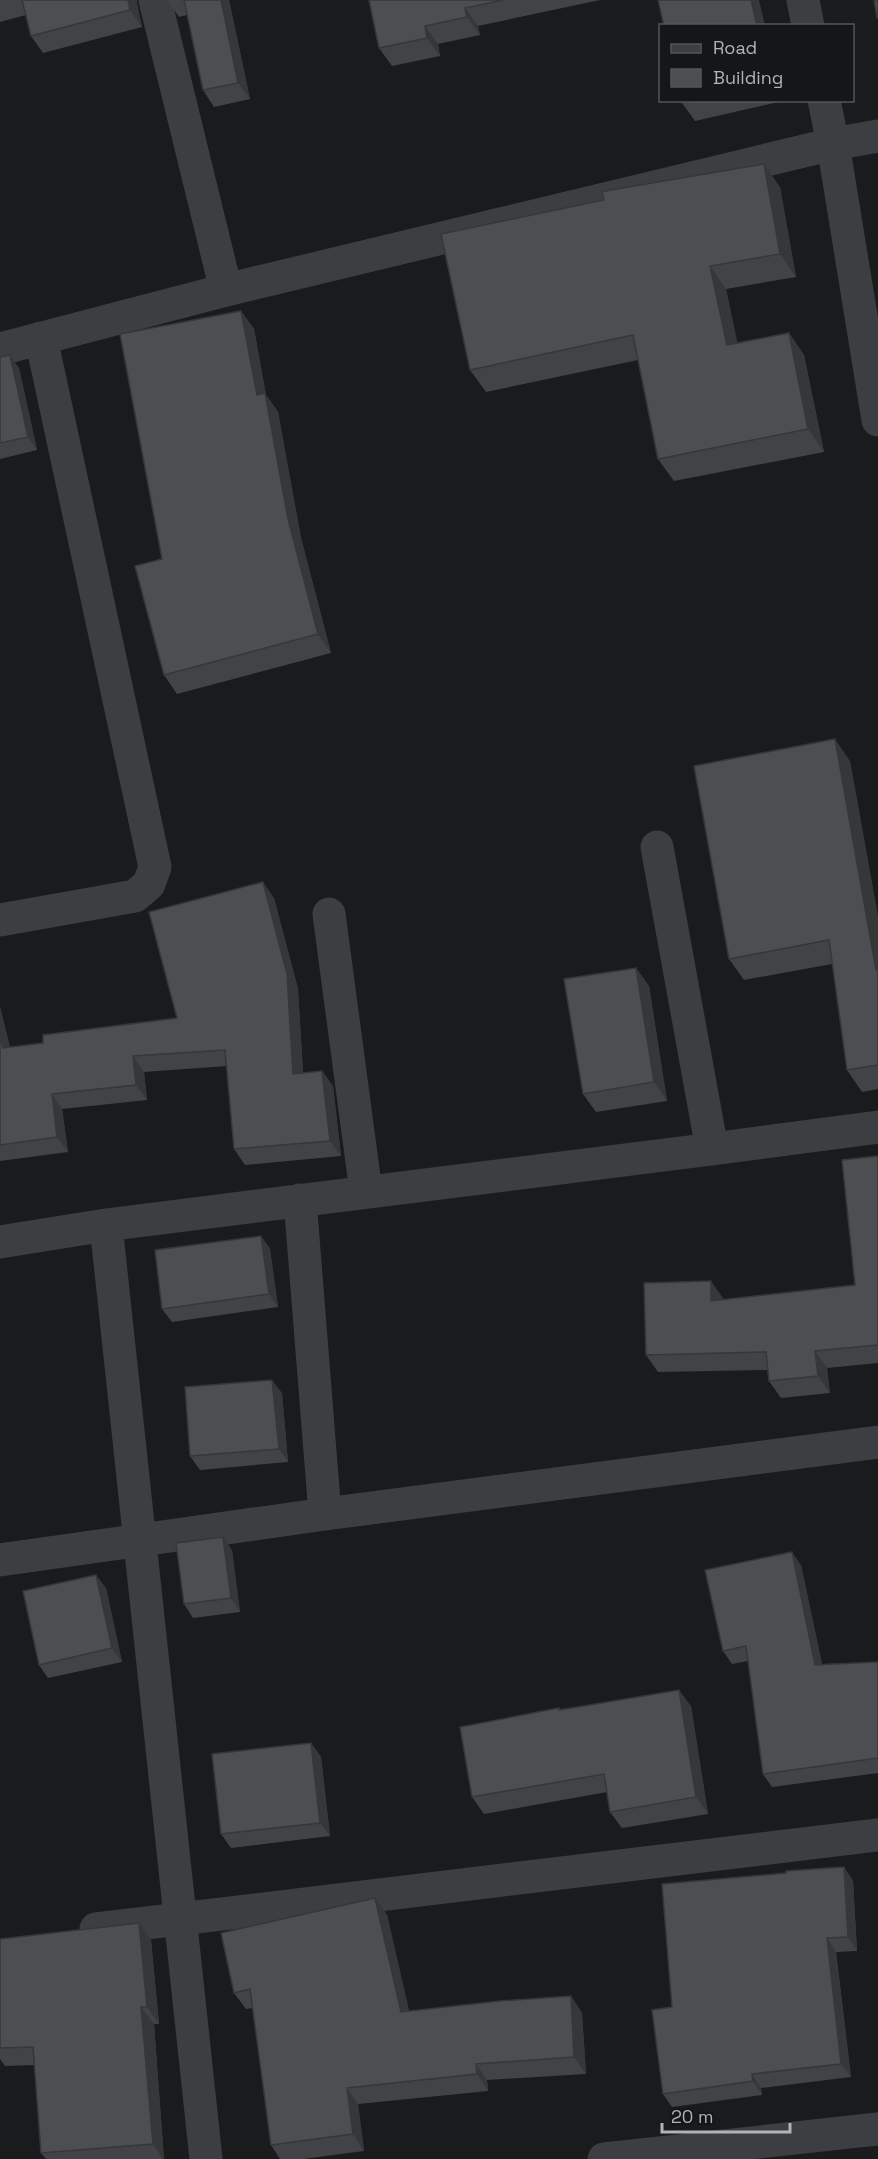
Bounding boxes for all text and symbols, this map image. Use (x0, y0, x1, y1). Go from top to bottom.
legend (659, 24, 854, 102)
text: Road (713, 36, 757, 59)
text: Building (713, 66, 783, 89)
scale bar (662, 2096, 790, 2134)
text: 20 m (671, 2105, 714, 2128)

